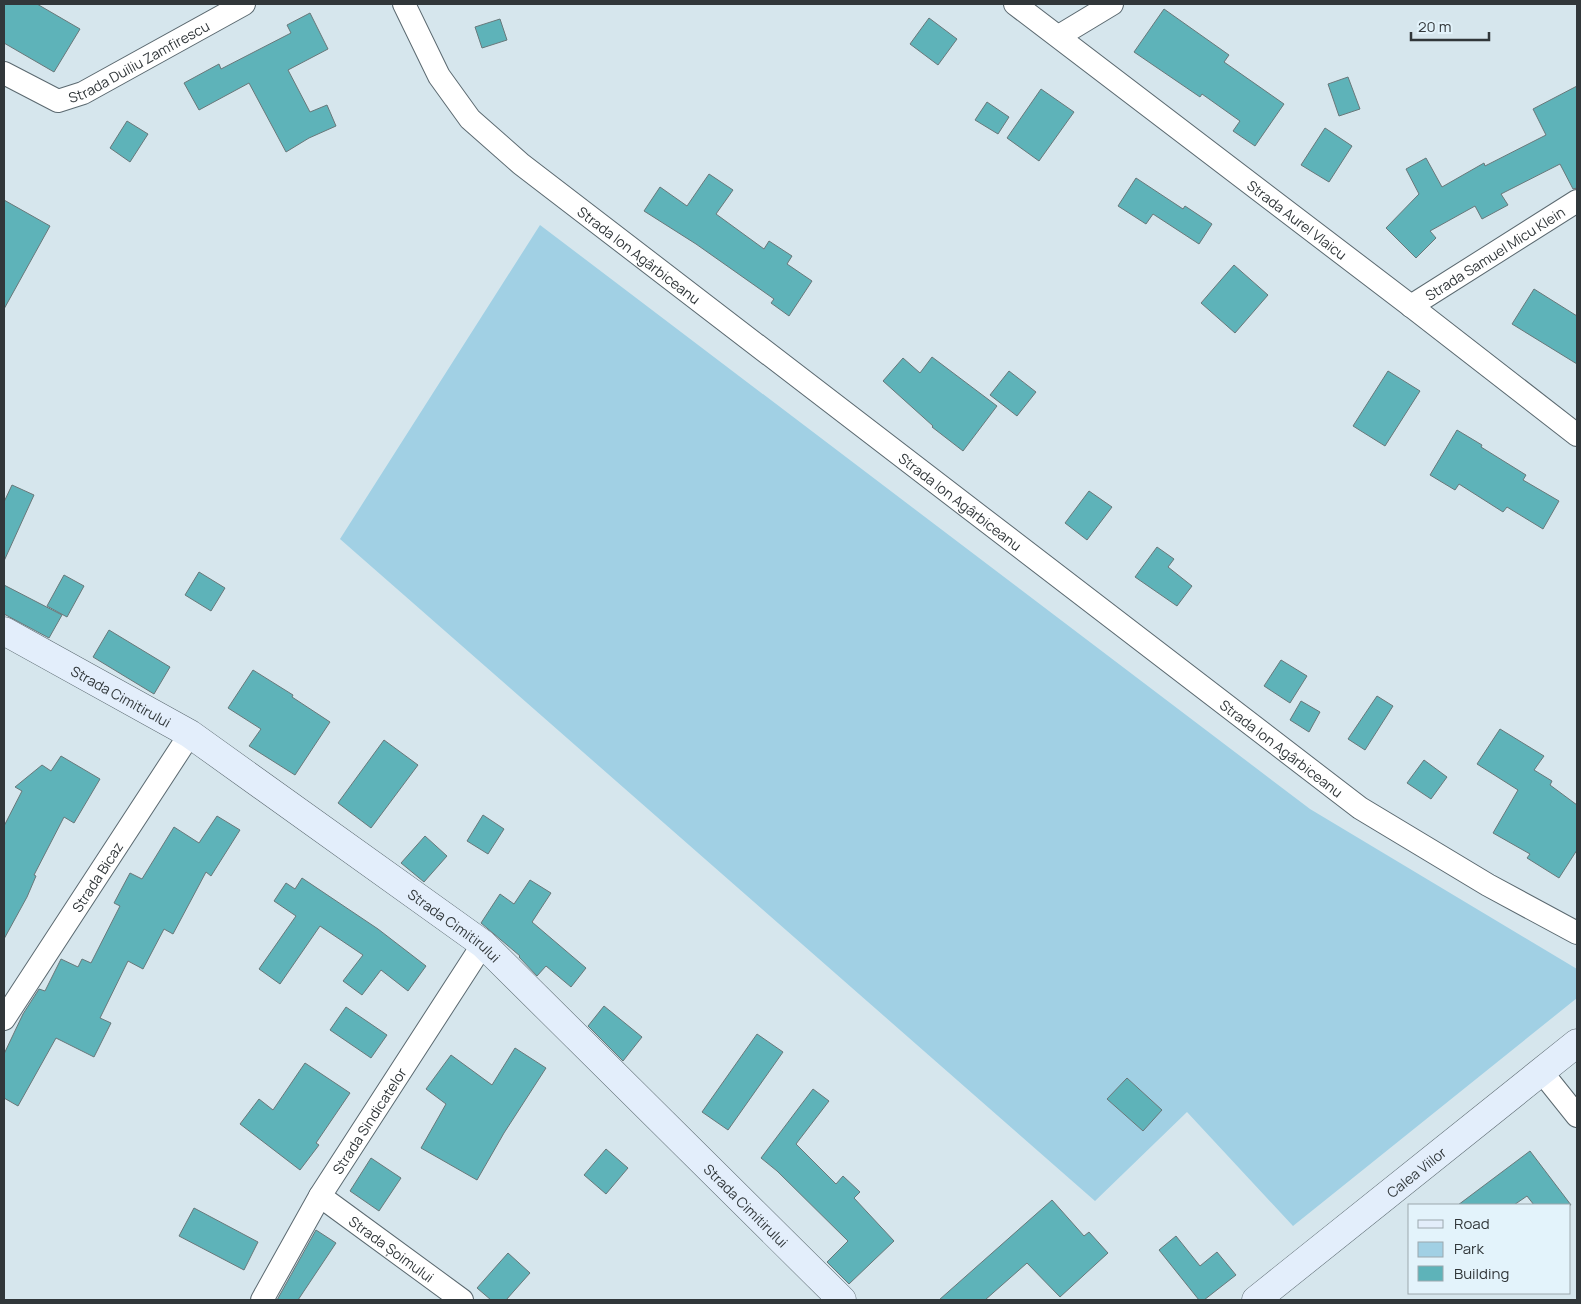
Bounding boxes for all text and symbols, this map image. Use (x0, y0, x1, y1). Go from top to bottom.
scale bar (1411, 10, 1488, 42)
street label: Strada Duiliu Zamfirescu (66, 16, 213, 107)
text: 20 m (1418, 16, 1451, 37)
street label: Strada Aurel Vlaicu (1244, 175, 1351, 263)
street label: Strada Ion Agârbiceanu (574, 201, 704, 308)
street label: Strada Samuel Micu Klein (1421, 202, 1568, 304)
street label: Strada Ion Agârbiceanu (895, 448, 1026, 554)
street label: Strada Cimitirului (68, 661, 175, 731)
street label: Strada Ion Agârbiceanu (1216, 695, 1347, 801)
street label: Strada Bicaz (67, 838, 127, 916)
street label: Strada Cimitirului (405, 884, 505, 966)
street label: Strada Sindicatelor (327, 1064, 410, 1177)
street label: Calea Viilor (1382, 1142, 1450, 1202)
street label: Strada Cimitirului (700, 1159, 793, 1251)
legend (1408, 1204, 1571, 1294)
street label: Strada Șoimului (345, 1211, 438, 1286)
text: Road (1454, 1213, 1490, 1234)
text: Park (1454, 1238, 1484, 1259)
text: Building (1454, 1263, 1509, 1284)

